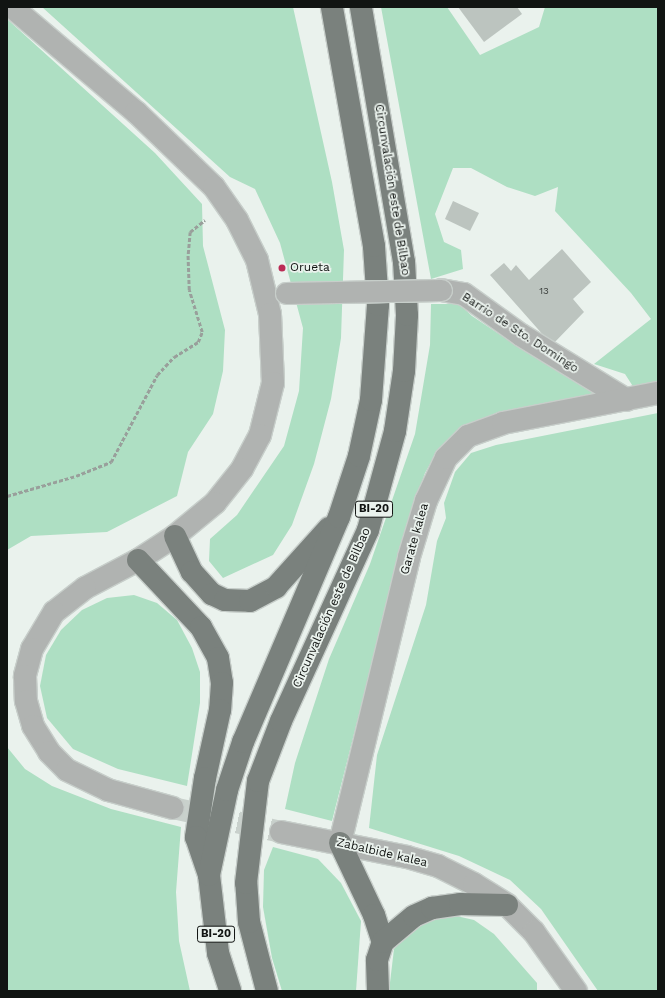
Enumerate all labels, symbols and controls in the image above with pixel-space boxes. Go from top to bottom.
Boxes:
street label: Circunvalación este de Bilbao [371,103,413,277]
place label: Orueta [290,261,330,275]
marker: Orueta [277,263,287,273]
house number: 13 [539,285,549,297]
street label: Barrio de Sto. Domingo [459,290,581,376]
road number: BI-20 [355,500,393,518]
street label: Garate kalea [398,502,432,576]
street label: Circunvalación este de Bilbao [290,526,374,690]
street label: Zabalbide kalea [335,836,429,870]
road number: BI-20 [197,925,235,943]

